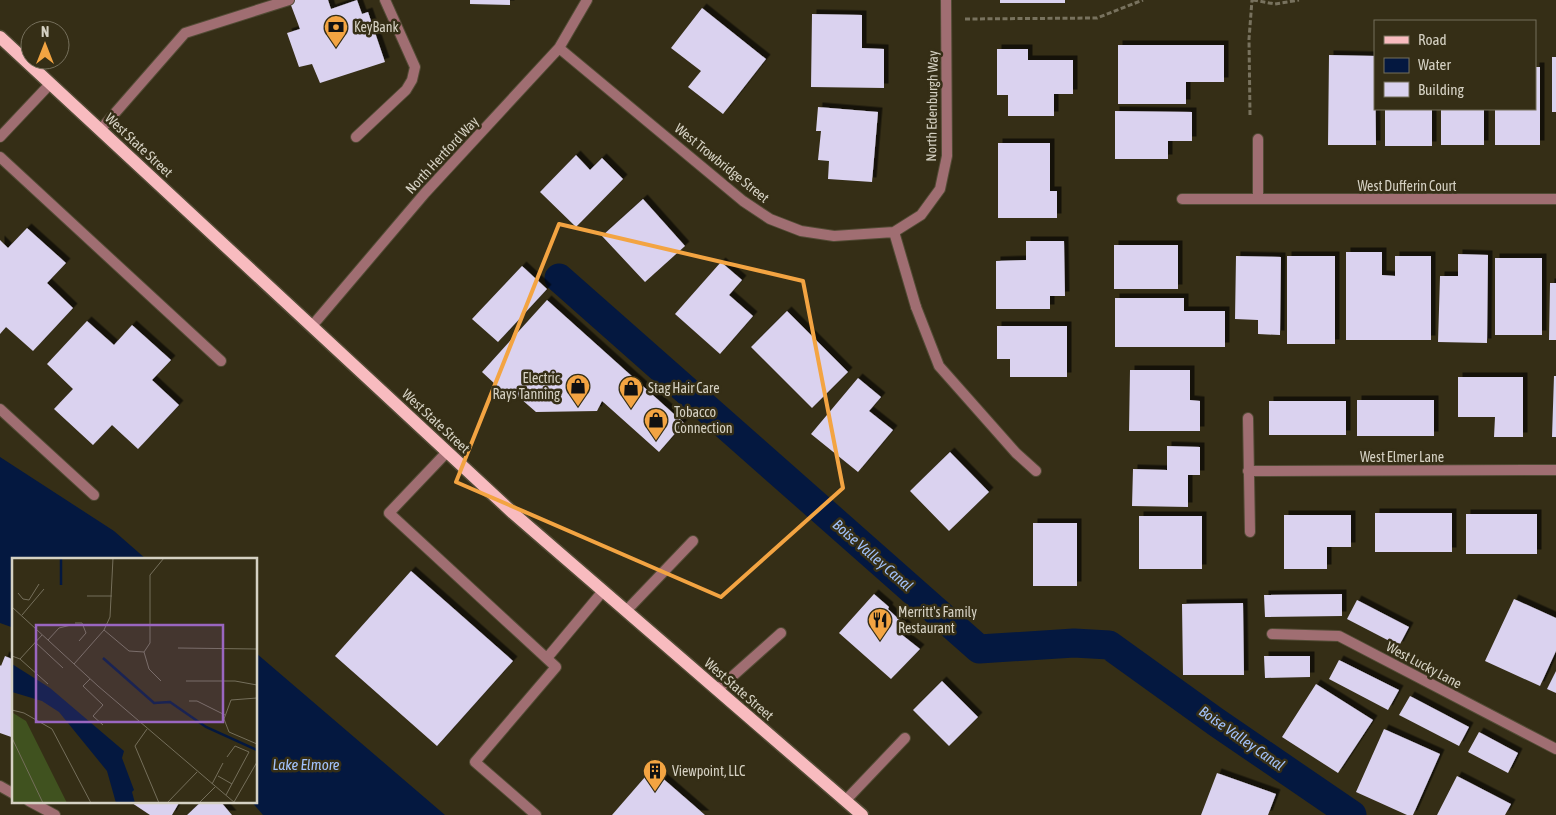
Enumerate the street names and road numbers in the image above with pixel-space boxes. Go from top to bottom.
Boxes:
street label: North Edenburgh Way [923,50,941,162]
street label: West State Street [102,110,176,180]
street label: North Hertford Way [402,113,482,197]
street label: West Trowbridge Street [672,120,772,206]
street label: West Dufferin Court [1357,178,1457,194]
street label: West State Street [399,386,473,456]
street label: West Elmer Lane [1360,449,1444,465]
street label: West Lucky Lane [1383,638,1465,692]
street label: West State Street [701,655,777,723]

